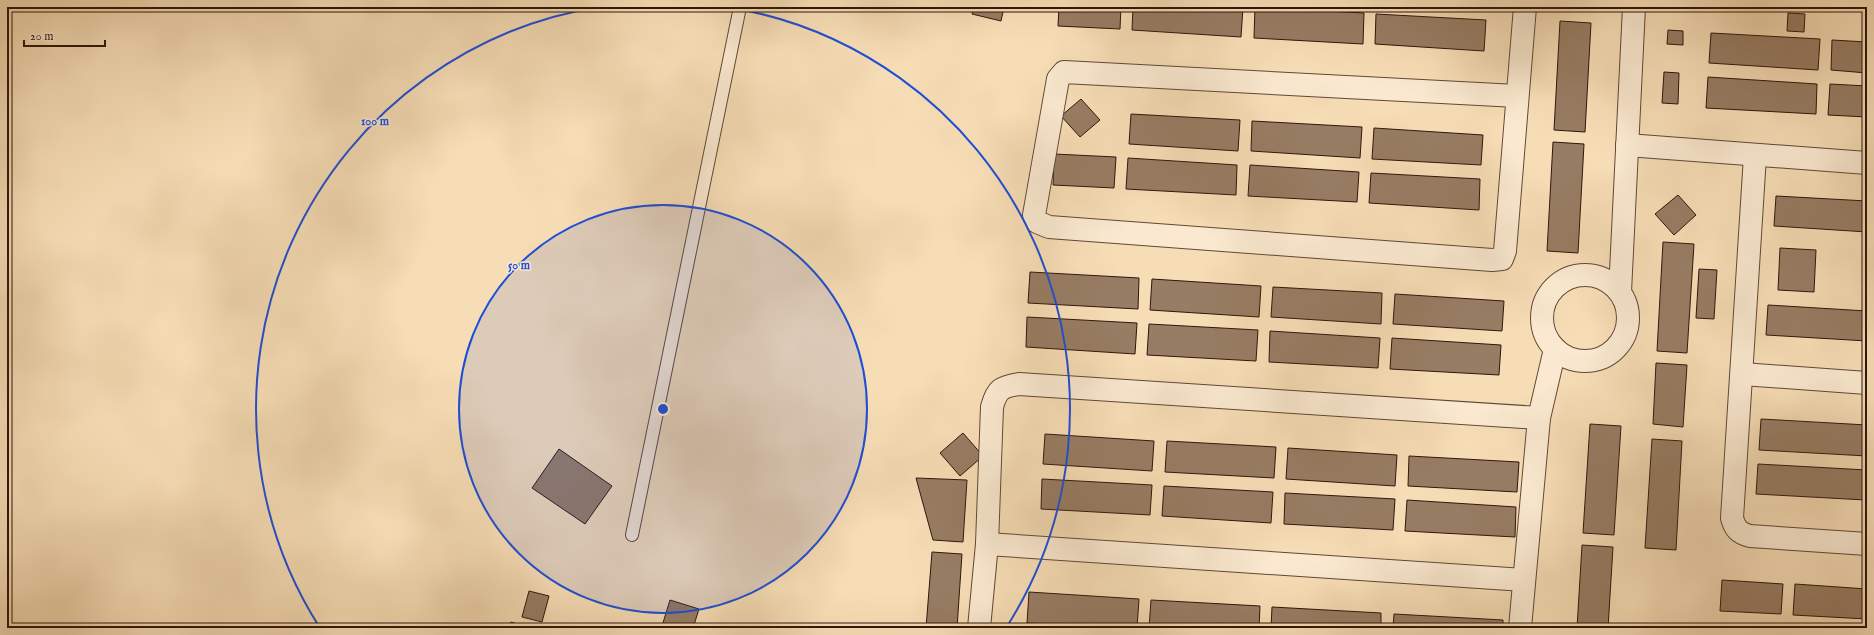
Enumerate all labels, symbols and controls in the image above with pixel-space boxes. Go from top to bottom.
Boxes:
scale bar [24,22,105,48]
text: 20 m [30,29,53,44]
text: 100 m [361,114,390,129]
text: 50 m [508,258,531,273]
centre of rings [656,402,670,416]

